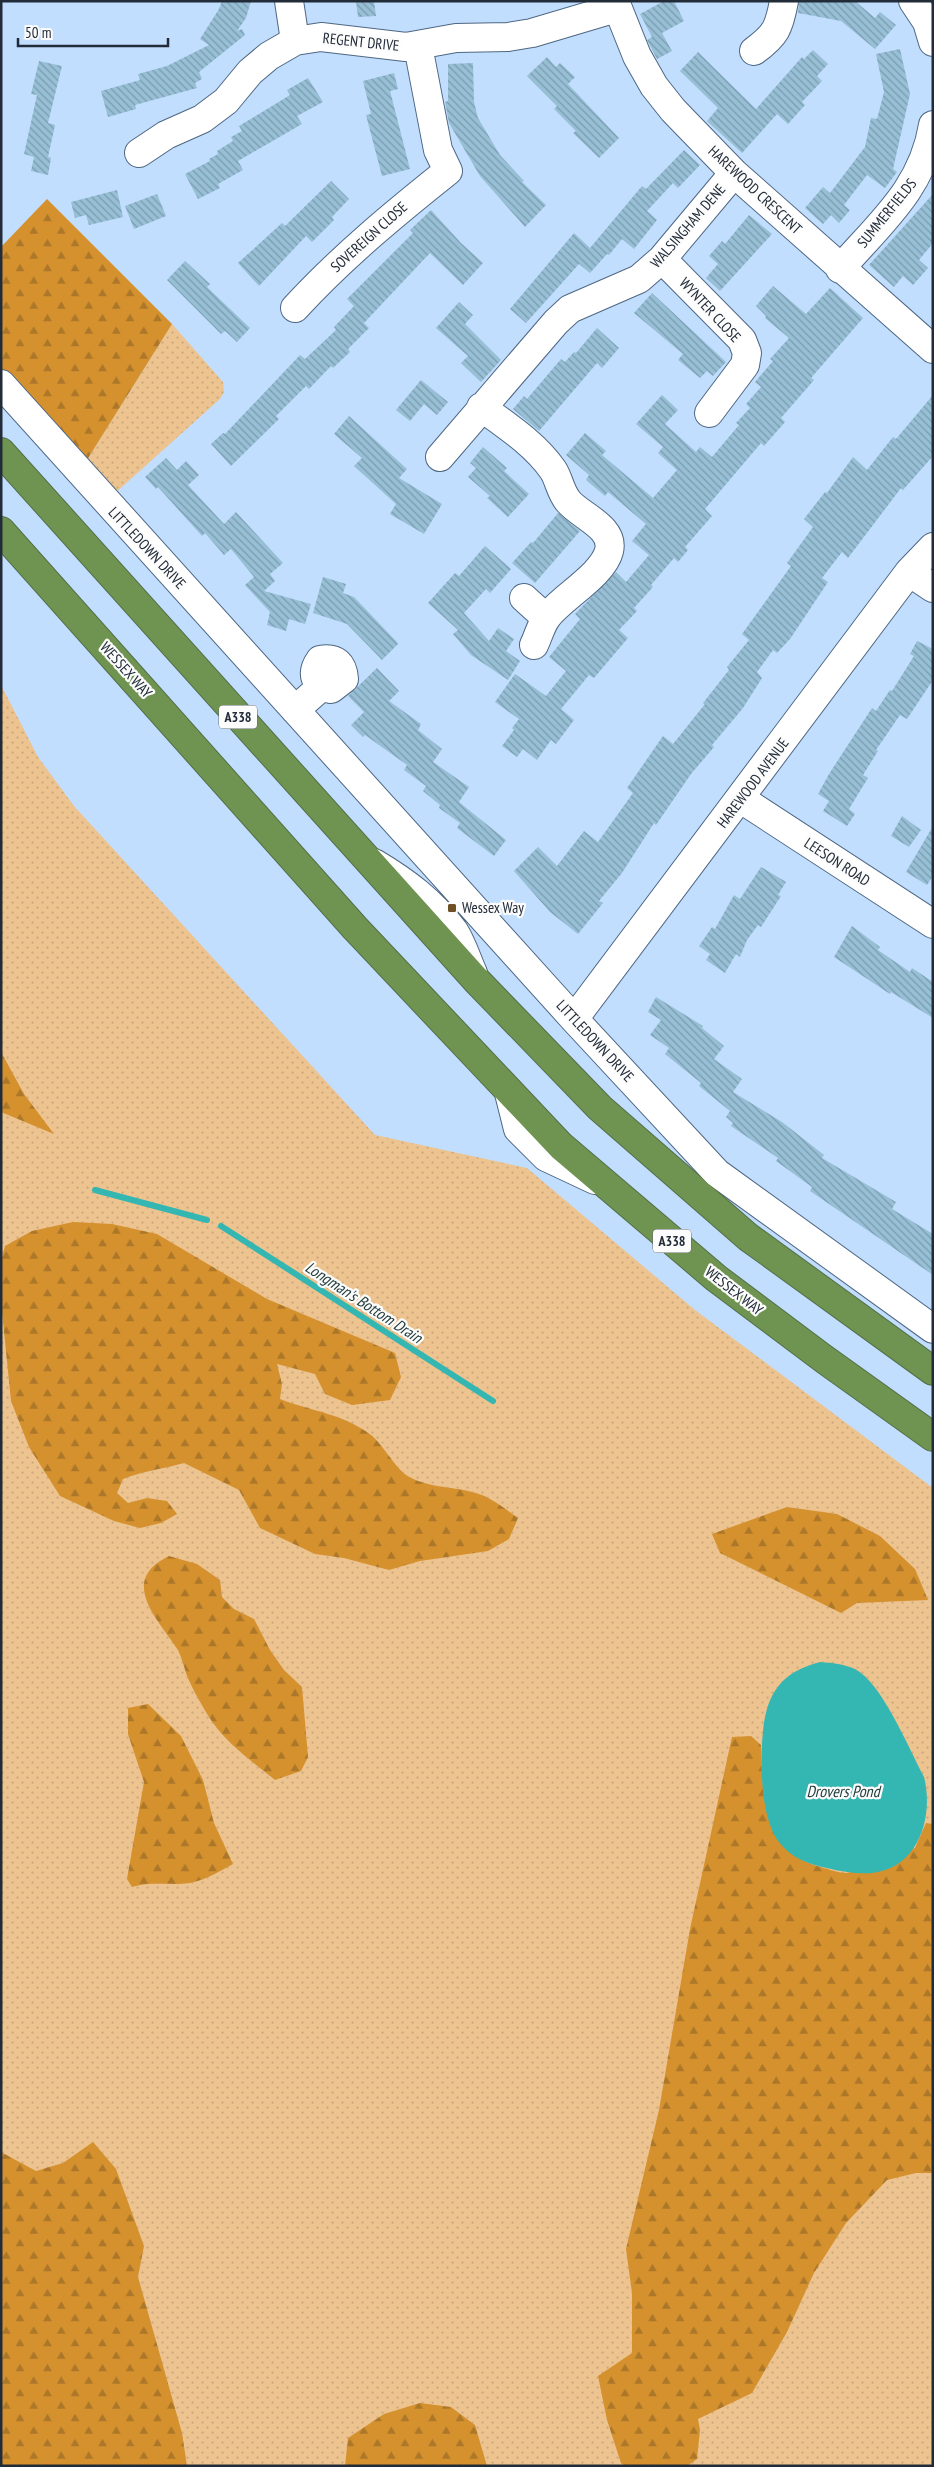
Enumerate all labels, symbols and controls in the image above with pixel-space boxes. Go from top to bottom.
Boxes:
scale bar [18,15,168,47]
text: 50 m [25,23,51,42]
street label: REGENT DRIVE [322,28,400,55]
street label: HAREWOOD CRESCENT [705,141,806,238]
street label: SUMMERFIELDS [853,174,920,251]
street label: WALSINGHAM DENE [646,180,729,272]
street label: SOVEREIGN CLOSE [326,197,411,276]
street label: WYNTER CLOSE [676,273,745,346]
street label: LITTLEDOWN DRIVE [105,503,190,593]
street label: WESSEX WAY [96,638,157,702]
road number: A338 [219,706,257,729]
street label: HAREWOOD AVENUE [713,734,793,832]
street label: LEESON ROAD [801,833,874,890]
place label: Wessex Way [462,898,524,917]
marker: Wessex Way [446,902,458,914]
street label: LITTLEDOWN DRIVE [553,996,638,1086]
road number: A338 [653,1230,691,1252]
water label: Longman's Bottom Drain [302,1257,427,1348]
street label: WESSEX WAY [701,1262,767,1319]
water label: Drovers Pond [806,1781,882,1801]

